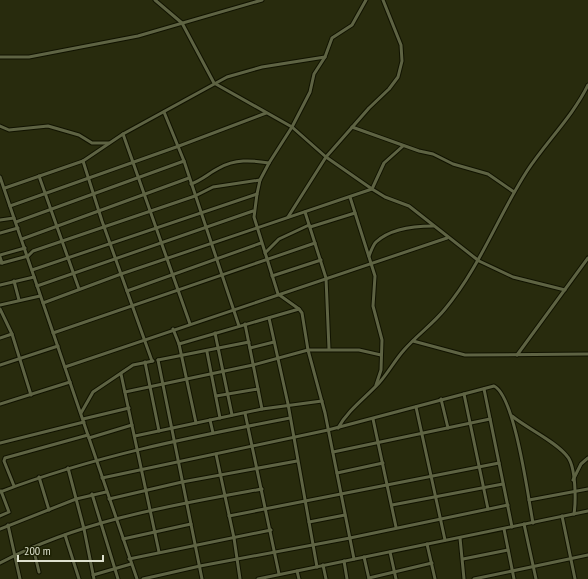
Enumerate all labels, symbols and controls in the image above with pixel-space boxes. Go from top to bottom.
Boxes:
scale bar [18,537,103,563]
text: 200 m [24,543,51,558]

